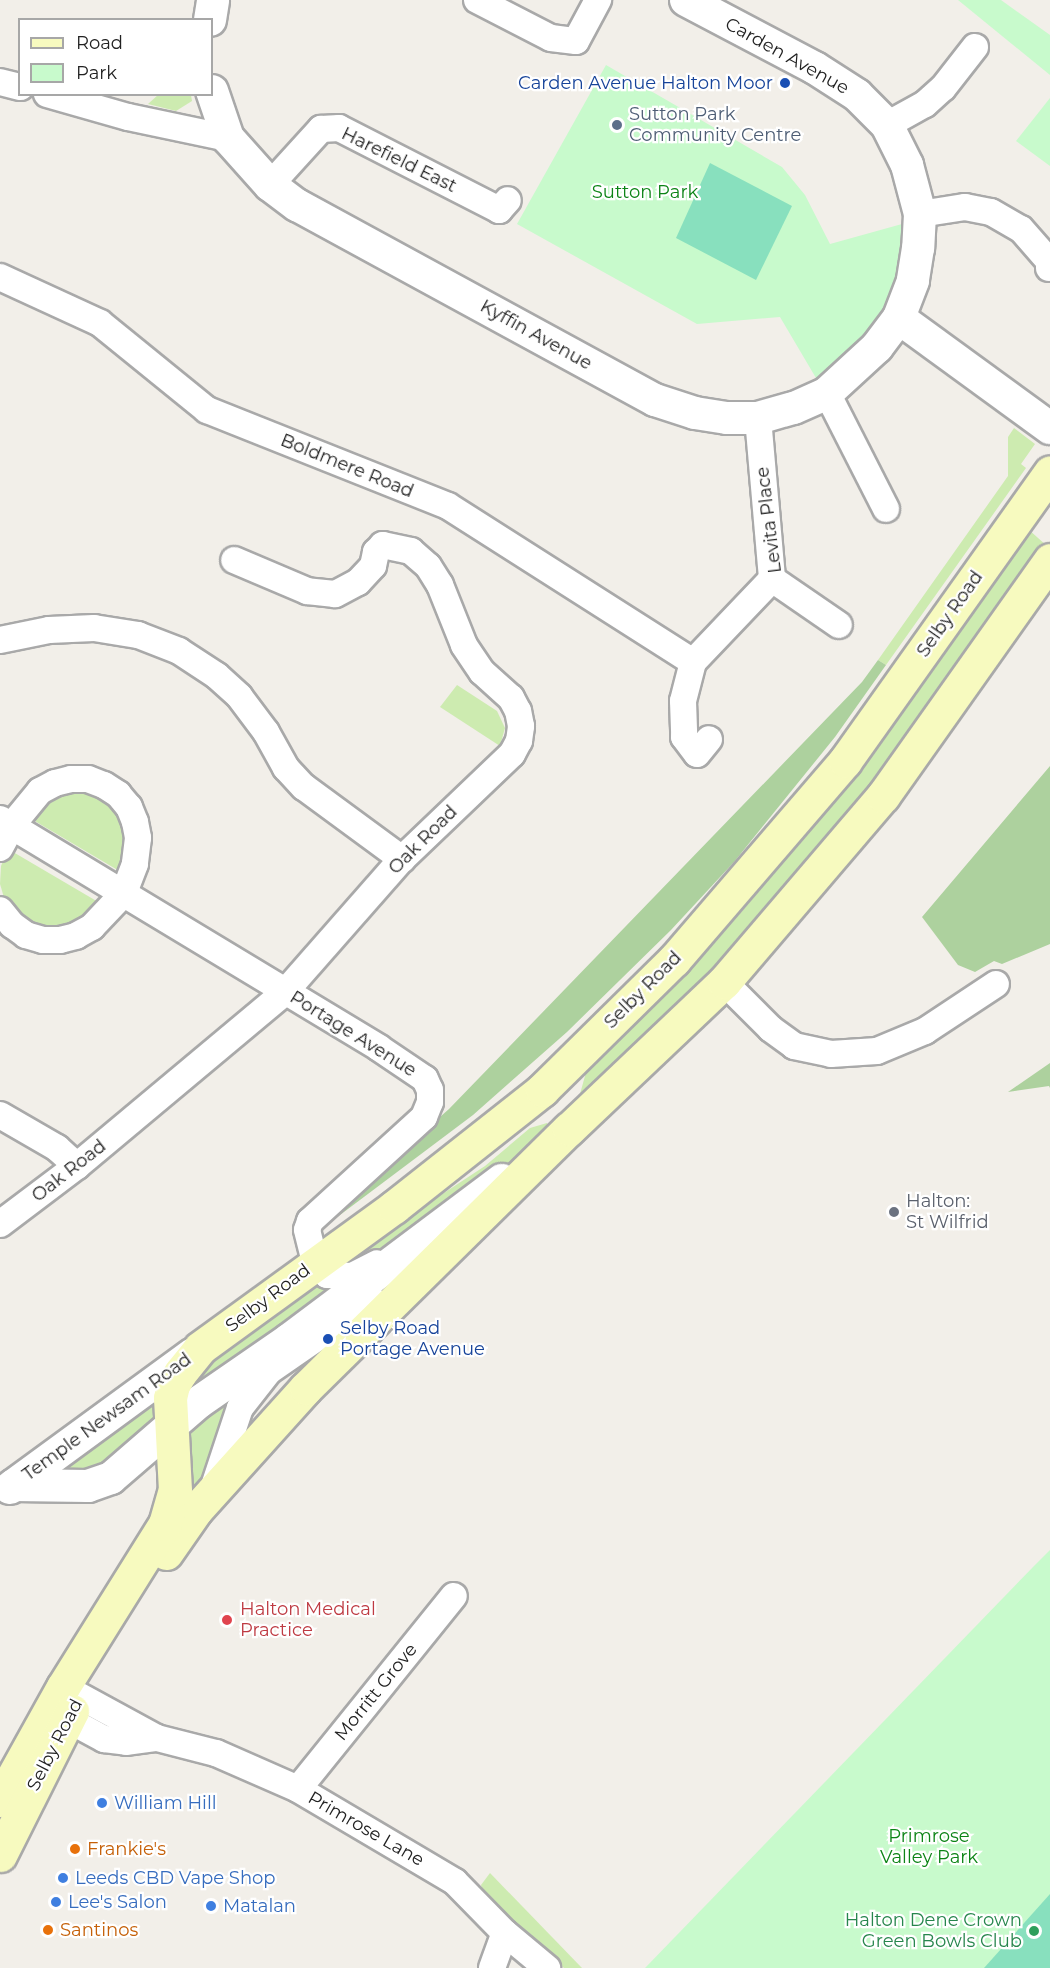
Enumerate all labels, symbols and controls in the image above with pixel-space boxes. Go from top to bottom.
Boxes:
street label: Carden Avenue [721,13,853,99]
legend [18,18,213,96]
text: Road [76,32,123,54]
text: Park [76,62,117,84]
place label: Carden Avenue Halton Moor [518,72,773,94]
marker: Carden Avenue Halton Moor [778,76,792,90]
place label: Sutton Park Community Centre [629,104,801,146]
marker: Sutton Park Community Centre [610,118,624,132]
street label: Harefield East [338,123,460,197]
park label: Sutton Park [592,181,698,203]
street label: Kyffin Avenue [476,295,596,375]
street label: Boldmere Road [277,429,417,503]
street label: Levita Place [752,466,786,574]
street label: Selby Road [912,567,988,661]
street label: Oak Road [384,801,462,879]
street label: Selby Road [600,947,686,1033]
street label: Portage Avenue [286,986,420,1082]
street label: Oak Road [28,1135,110,1207]
place label: Halton: St Wilfrid [906,1191,989,1234]
marker: Halton: St Wilfrid [887,1205,901,1219]
street label: Selby Road [221,1259,315,1337]
place label: Selby Road Portage Avenue [340,1318,485,1360]
marker: Selby Road Portage Avenue [321,1332,335,1346]
street label: Temple Newsam Road [18,1349,196,1485]
place label: Halton Medical Practice [240,1599,376,1642]
marker: Halton Medical Practice [218,1611,236,1629]
street label: Morritt Grove [330,1639,422,1745]
street label: Selby Road [23,1695,87,1795]
street label: Primrose Lane [304,1787,428,1871]
place label: William Hill [114,1792,217,1814]
marker: William Hill [95,1796,109,1810]
park label: Primrose Valley Park [880,1826,978,1868]
place label: Frankie's [87,1838,166,1860]
marker: Frankie's [68,1842,82,1856]
place label: Leeds CBD Vape Shop [75,1867,276,1889]
marker: Leeds CBD Vape Shop [56,1871,70,1885]
place label: Lee's Salon [68,1891,167,1913]
marker: Lee's Salon [49,1895,63,1909]
place label: Matalan [223,1895,296,1917]
marker: Matalan [204,1899,218,1913]
place label: Halton Dene Crown Green Bowls Club [845,1910,1022,1952]
place label: Santinos [60,1919,138,1941]
marker: Santinos [41,1923,55,1937]
marker: Halton Dene Crown Green Bowls Club [1027,1924,1041,1938]

